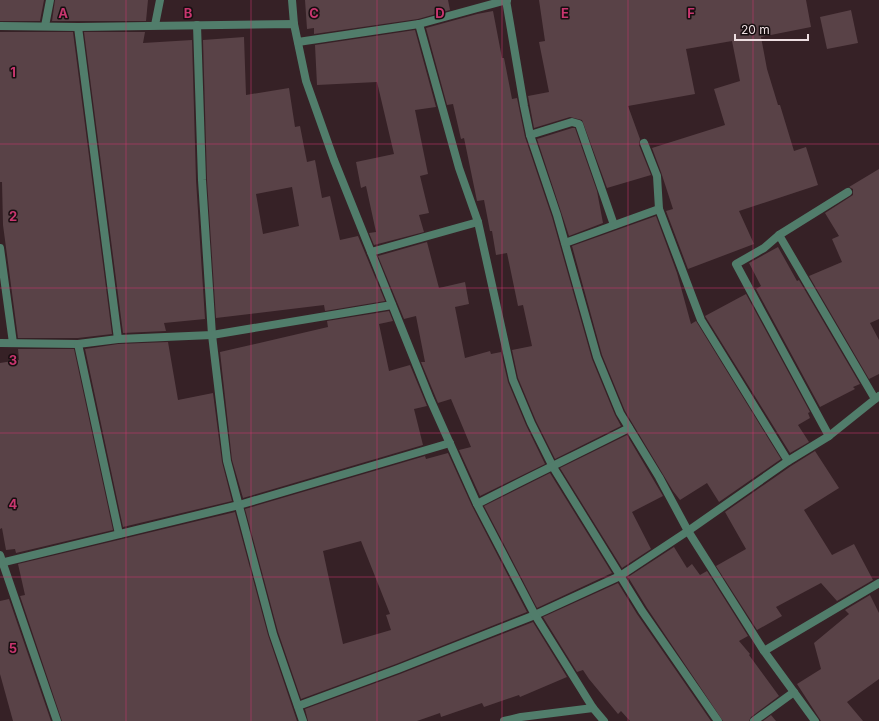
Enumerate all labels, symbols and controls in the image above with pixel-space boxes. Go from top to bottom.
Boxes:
text: A [58,5,68,21]
text: B [184,5,193,21]
text: C [309,5,319,21]
text: D [435,5,445,21]
text: E [561,5,569,21]
text: F [687,5,695,21]
scale bar [735,16,808,42]
text: 20 m [741,22,770,37]
text: 1 [10,64,16,80]
text: 2 [9,208,17,224]
text: 3 [9,352,17,368]
text: 4 [9,496,18,512]
text: 5 [9,640,17,656]

